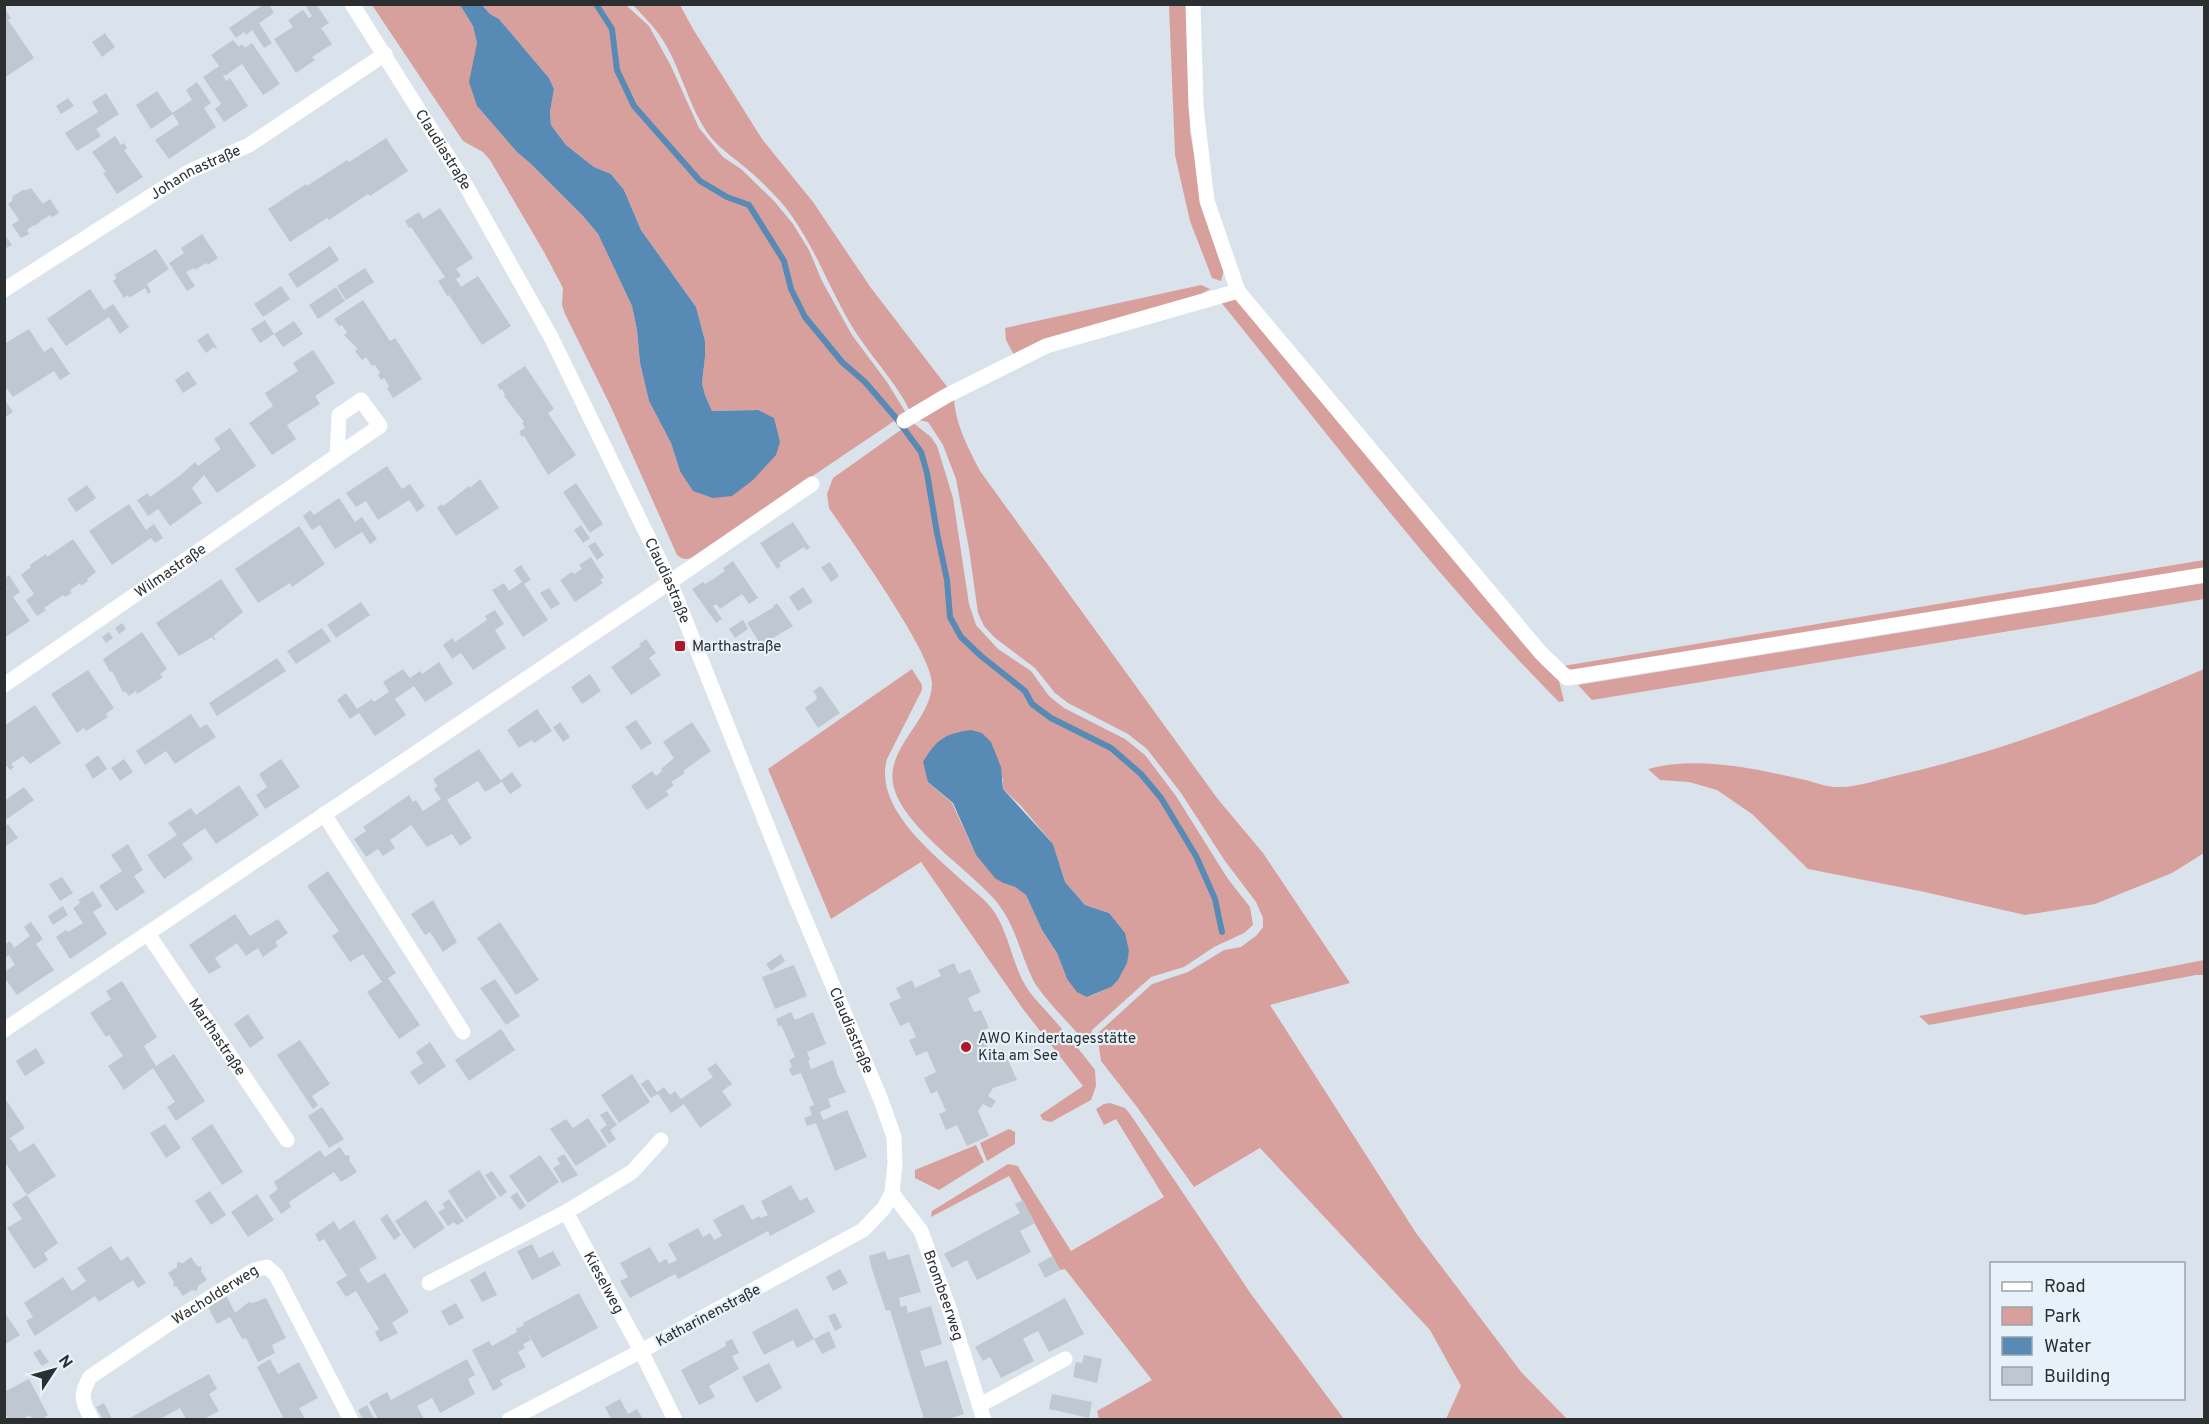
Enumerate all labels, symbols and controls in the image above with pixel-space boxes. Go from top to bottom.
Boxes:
street label: Claudiastraße [410,106,475,194]
street label: Johannastraße [147,142,244,205]
street label: Claudiastraße [639,535,694,626]
street label: Wilmastraße [132,540,211,603]
place label: Marthastraße [692,638,781,657]
marker: Marthastraße [673,639,687,653]
street label: Claudiastraße [824,985,877,1077]
street label: Marthastraße [183,995,249,1080]
place label: AWO Kindertagesstätte Kita am See [978,1030,1136,1066]
marker: AWO Kindertagesstätte Kita am See [959,1040,973,1054]
street label: Brombeerweg [918,1248,967,1343]
street label: Kieselweg [578,1249,627,1318]
street label: Wacholderweg [169,1261,263,1330]
legend [1990,1262,2185,1400]
text: Road [2044,1276,2086,1299]
street label: Katharinenstraße [653,1281,764,1352]
text: Park [2044,1306,2081,1329]
text: Water [2044,1336,2091,1359]
north arrow [24,1340,84,1400]
text: N [53,1352,76,1373]
text: Building [2044,1366,2110,1389]

